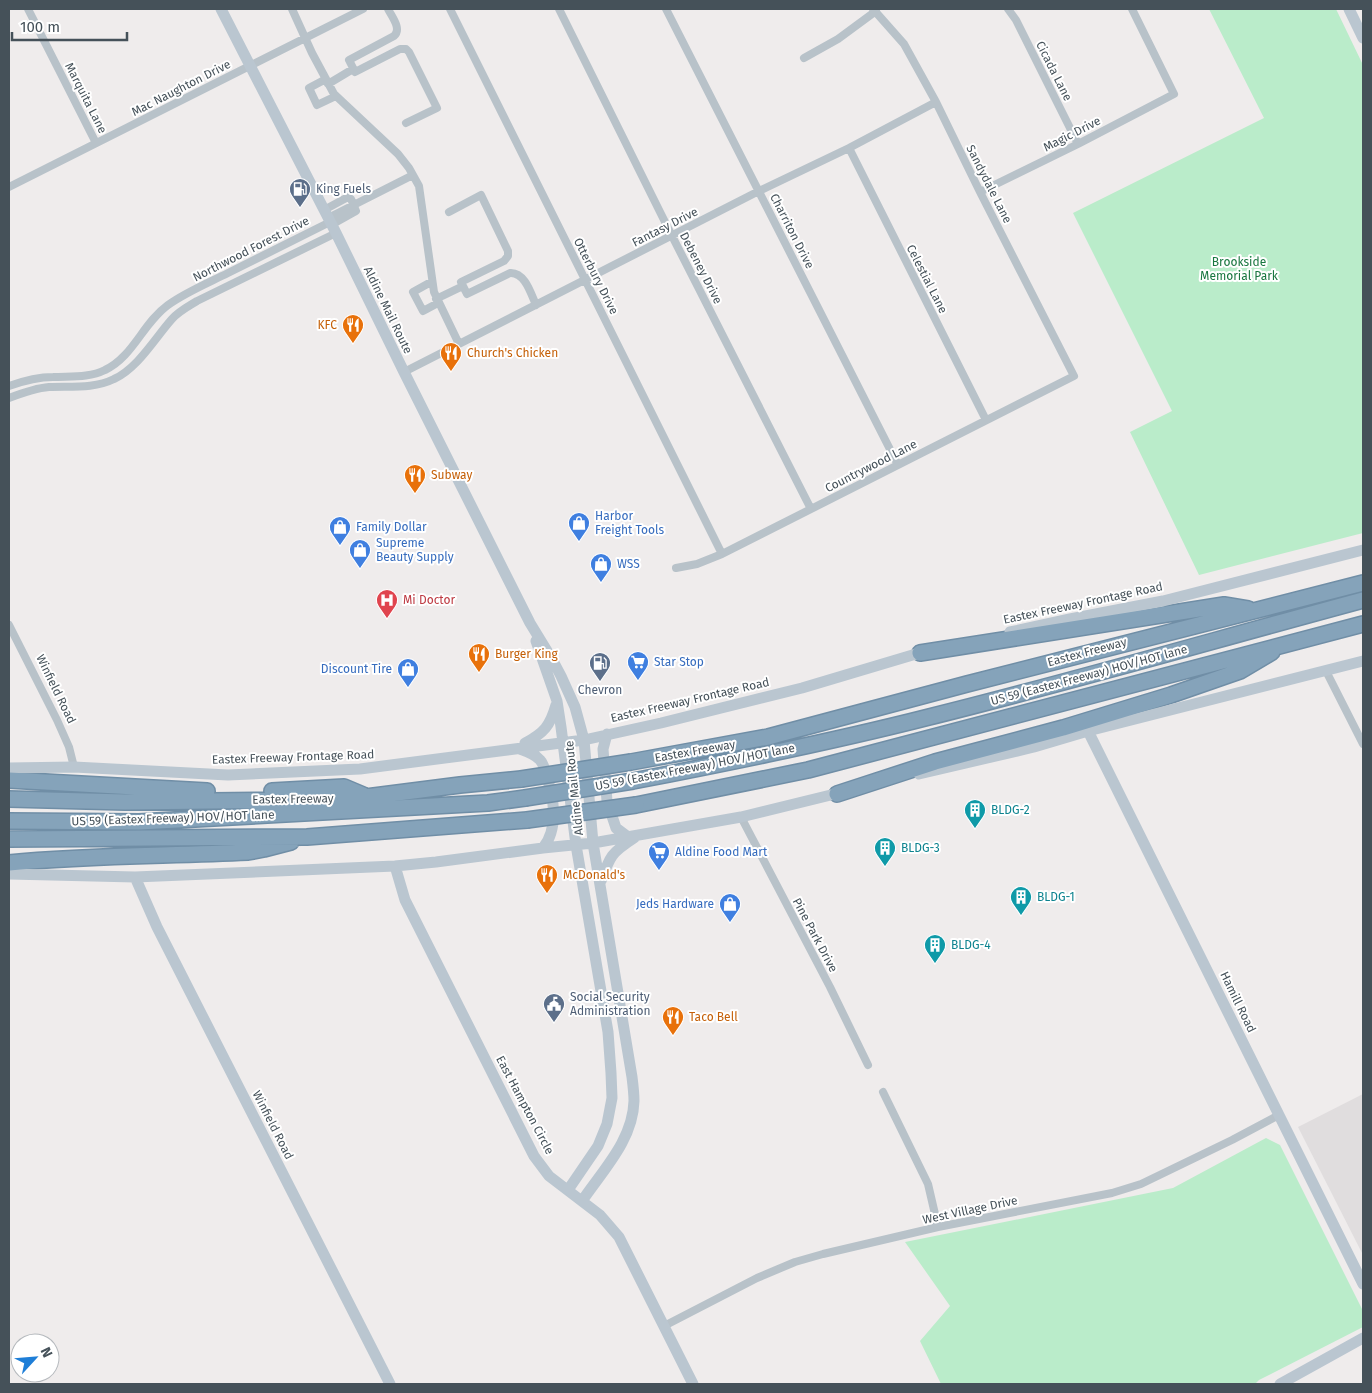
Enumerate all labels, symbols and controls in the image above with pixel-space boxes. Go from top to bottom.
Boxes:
scale bar [12,10,128,42]
text: 100 m [20,18,60,36]
street label: Cicada Lane [1033,39,1075,103]
street label: Mac Naughton Drive [129,57,233,119]
street label: Marquita Lane [62,60,110,136]
street label: Magic Drive [1041,114,1103,154]
street label: Sandydale Lane [963,143,1015,225]
fuel station icon: King Fuels [288,177,312,208]
place label: King Fuels [316,182,371,196]
street label: Charriton Drive [767,191,817,271]
street label: Fantasy Drive [630,204,700,250]
street label: Northwood Forest Drive [190,214,312,284]
street label: Debeney Drive [677,230,725,306]
street label: Otterbury Drive [571,235,621,317]
street label: Celestial Lane [904,242,950,316]
park label: Brookside Memorial Park [1200,255,1279,283]
street label: Aldine Mail Route [361,264,415,356]
restaurant icon: KFC [341,313,365,344]
place label: KFC [318,318,337,332]
restaurant icon: Church's Chicken [439,341,463,372]
place label: Church's Chicken [467,346,558,360]
street label: Countrywood Lane [823,437,919,495]
restaurant icon: Subway [403,463,427,494]
place label: Subway [431,468,472,482]
place label: Harbor Freight Tools [595,509,665,537]
shop icon: Harbor Freight Tools [567,511,591,542]
shop icon: Family Dollar [328,515,352,546]
place label: Family Dollar [356,520,427,534]
place label: Supreme Beauty Supply [376,536,454,564]
shop icon: Supreme Beauty Supply [348,538,372,569]
shop icon: WSS [589,552,613,583]
place label: WSS [617,557,640,571]
street label: Eastex Freeway Frontage Road [1002,579,1164,627]
hospital icon: Mi Doctor [375,588,399,619]
place label: Mi Doctor [403,593,456,607]
street label: Eastex Freeway [1046,635,1128,669]
restaurant icon: Burger King [467,642,491,673]
street label: US 59 (Eastex Freeway) HOV/HOT lane [989,642,1189,708]
place label: Burger King [495,647,559,661]
supermarket icon: Star Stop [626,650,650,681]
fuel station icon: Chevron [588,651,612,682]
street label: Winfield Road [33,652,79,726]
place label: Star Stop [654,655,704,669]
shop icon: Discount Tire [396,657,420,688]
place label: Discount Tire [321,662,392,676]
street label: Eastex Freeway Frontage Road [609,675,771,725]
place label: Chevron [578,683,622,697]
street label: Eastex Freeway [654,737,736,765]
street label: Aldine Mail Route [562,740,586,836]
street label: US 59 (Eastex Freeway) HOV/HOT lane [594,741,796,793]
street label: Eastex Freeway Frontage Road [212,747,374,767]
street label: Eastex Freeway [252,791,334,807]
building icon: BLDG-2 [963,798,987,829]
place label: BLDG-2 [991,803,1030,817]
street label: US 59 (Eastex Freeway) HOV/HOT lane [71,807,275,829]
building icon: BLDG-3 [873,836,897,867]
supermarket icon: Aldine Food Mart [647,840,671,871]
place label: BLDG-3 [901,841,940,855]
place label: Aldine Food Mart [675,845,768,859]
restaurant icon: McDonald's [535,863,559,894]
place label: McDonald's [563,868,625,882]
building icon: BLDG-1 [1009,885,1033,916]
place label: BLDG-1 [1037,890,1075,904]
shop icon: Jeds Hardware [718,892,742,923]
street label: Pine Park Drive [790,895,840,975]
place label: Jeds Hardware [636,897,714,911]
building icon: BLDG-4 [923,933,947,964]
place label: BLDG-4 [951,938,991,952]
street label: Hamill Road [1217,969,1259,1035]
place label: Social Security Administration [570,990,651,1018]
public building icon: Social Security Administration [542,992,566,1023]
restaurant icon: Taco Bell [661,1005,685,1036]
place label: Taco Bell [689,1010,738,1024]
street label: East Hampton Circle [493,1053,557,1157]
street label: Winfield Road [250,1088,296,1162]
street label: West Village Drive [921,1193,1019,1227]
north arrow [10,1333,60,1383]
text: N [37,1345,56,1360]

